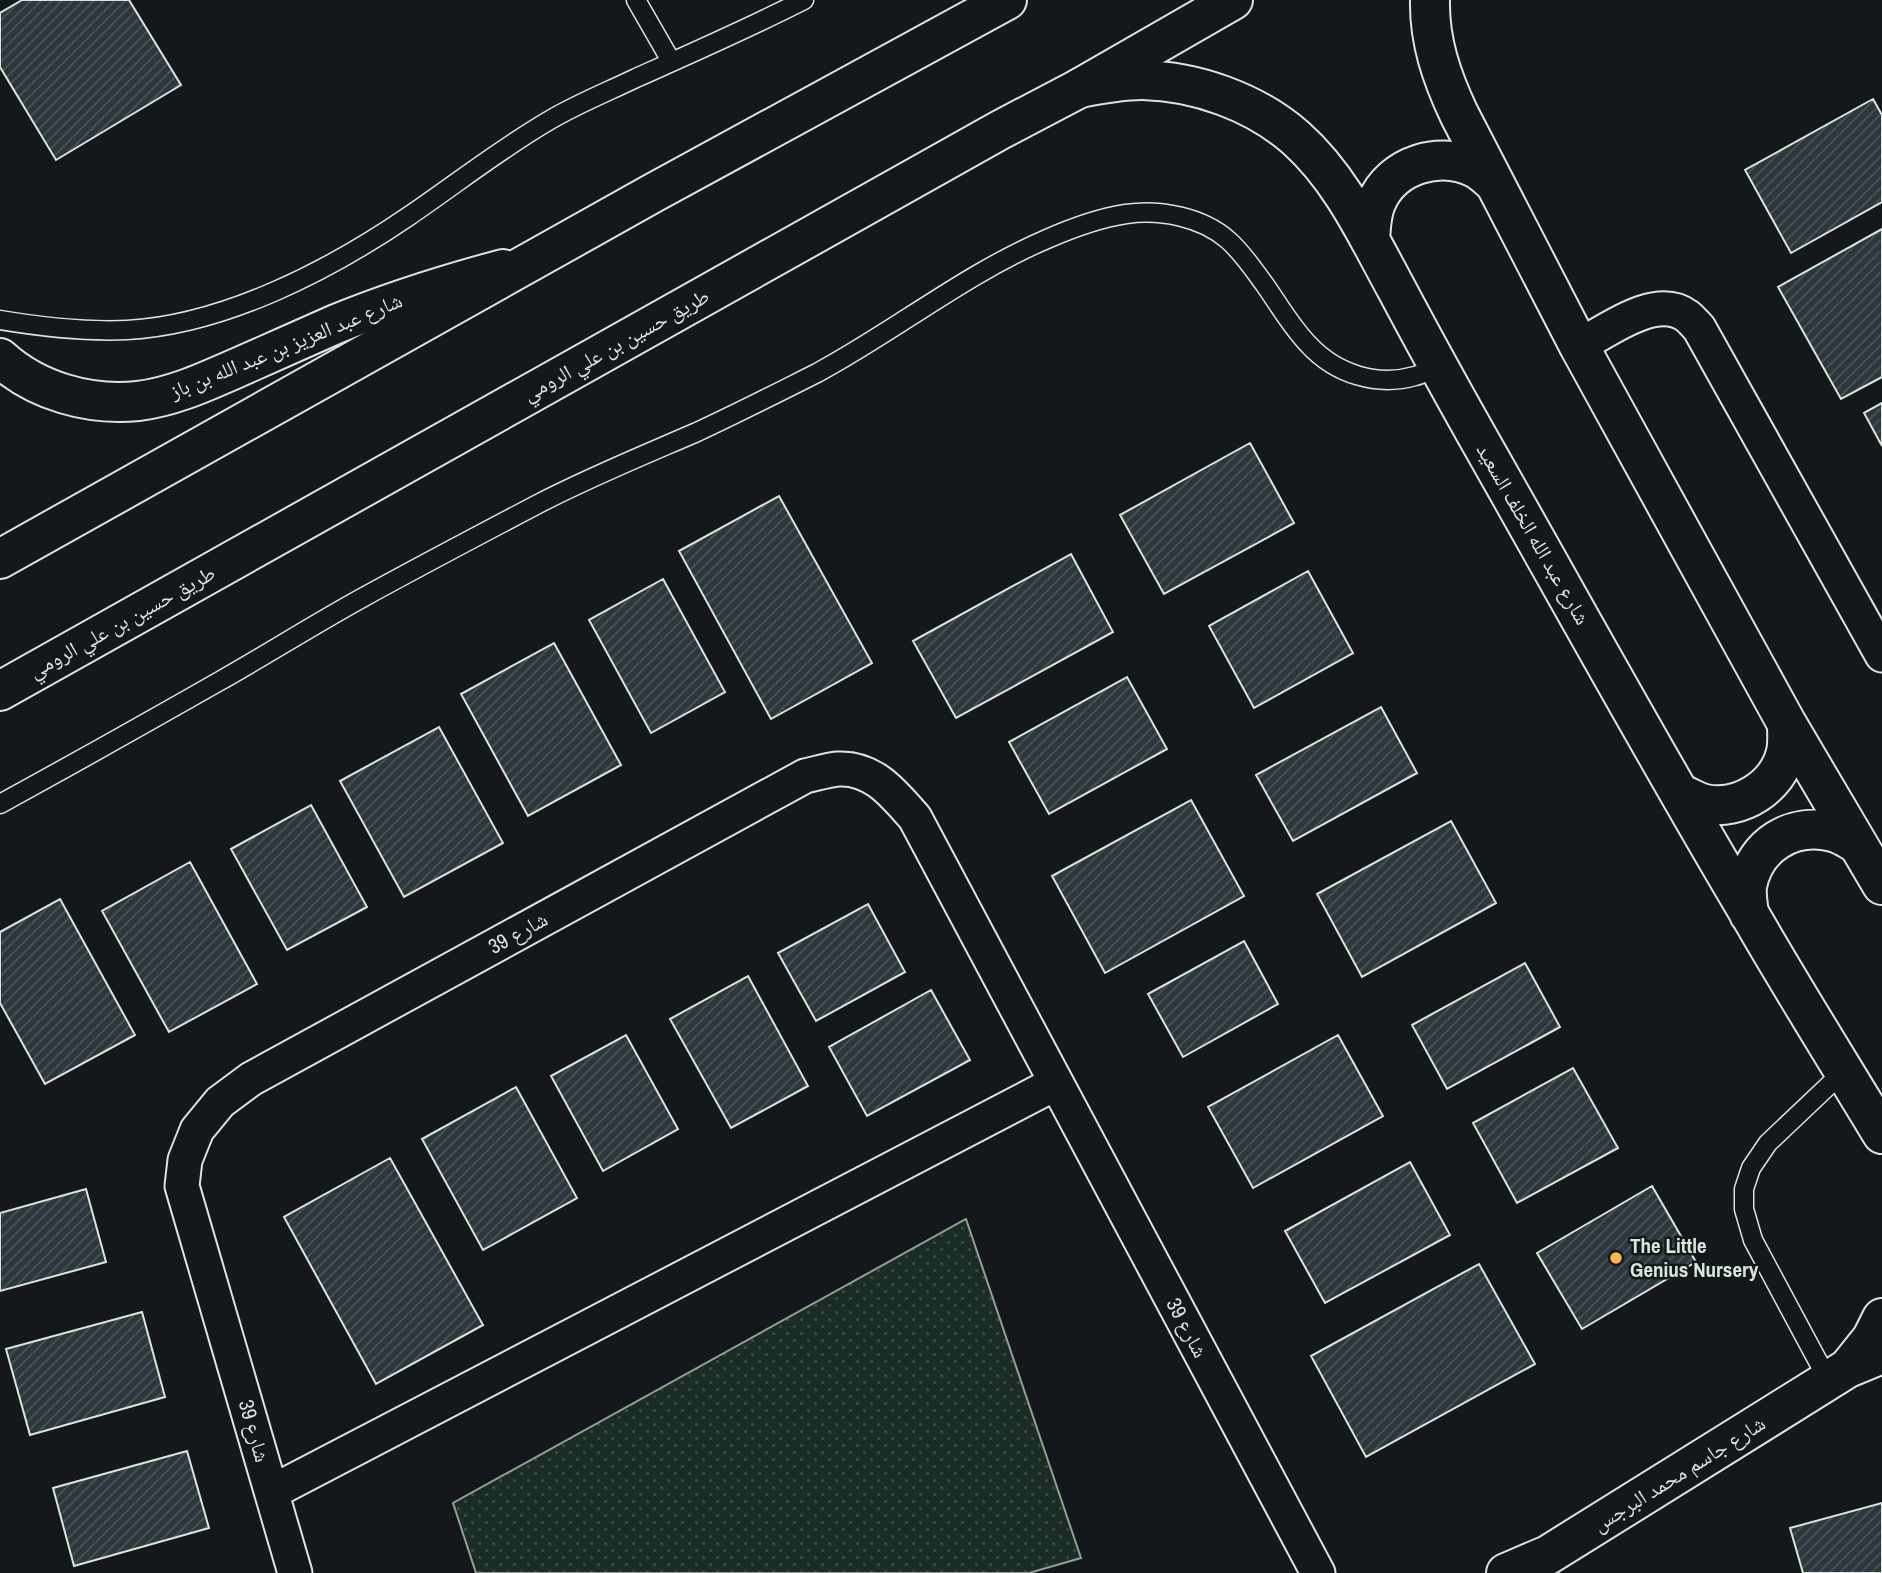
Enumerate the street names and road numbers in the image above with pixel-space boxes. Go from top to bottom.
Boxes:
street label: طريق حسين بن علي الرومي [517,281,715,410]
street label: شارع عبد العزيز بن عبد الله بن باز [164,286,406,406]
street label: شارع عبد الله الخلف السعيد [1470,438,1597,630]
street label: طريق حسين بن علي الرومي [23,558,221,687]
street label: شارع 39 [483,904,553,961]
street label: شارع 39 [1160,1293,1215,1363]
street label: شارع 39 [232,1396,277,1466]
street label: شارع جاسم محمد البرجس [1587,1409,1771,1539]

